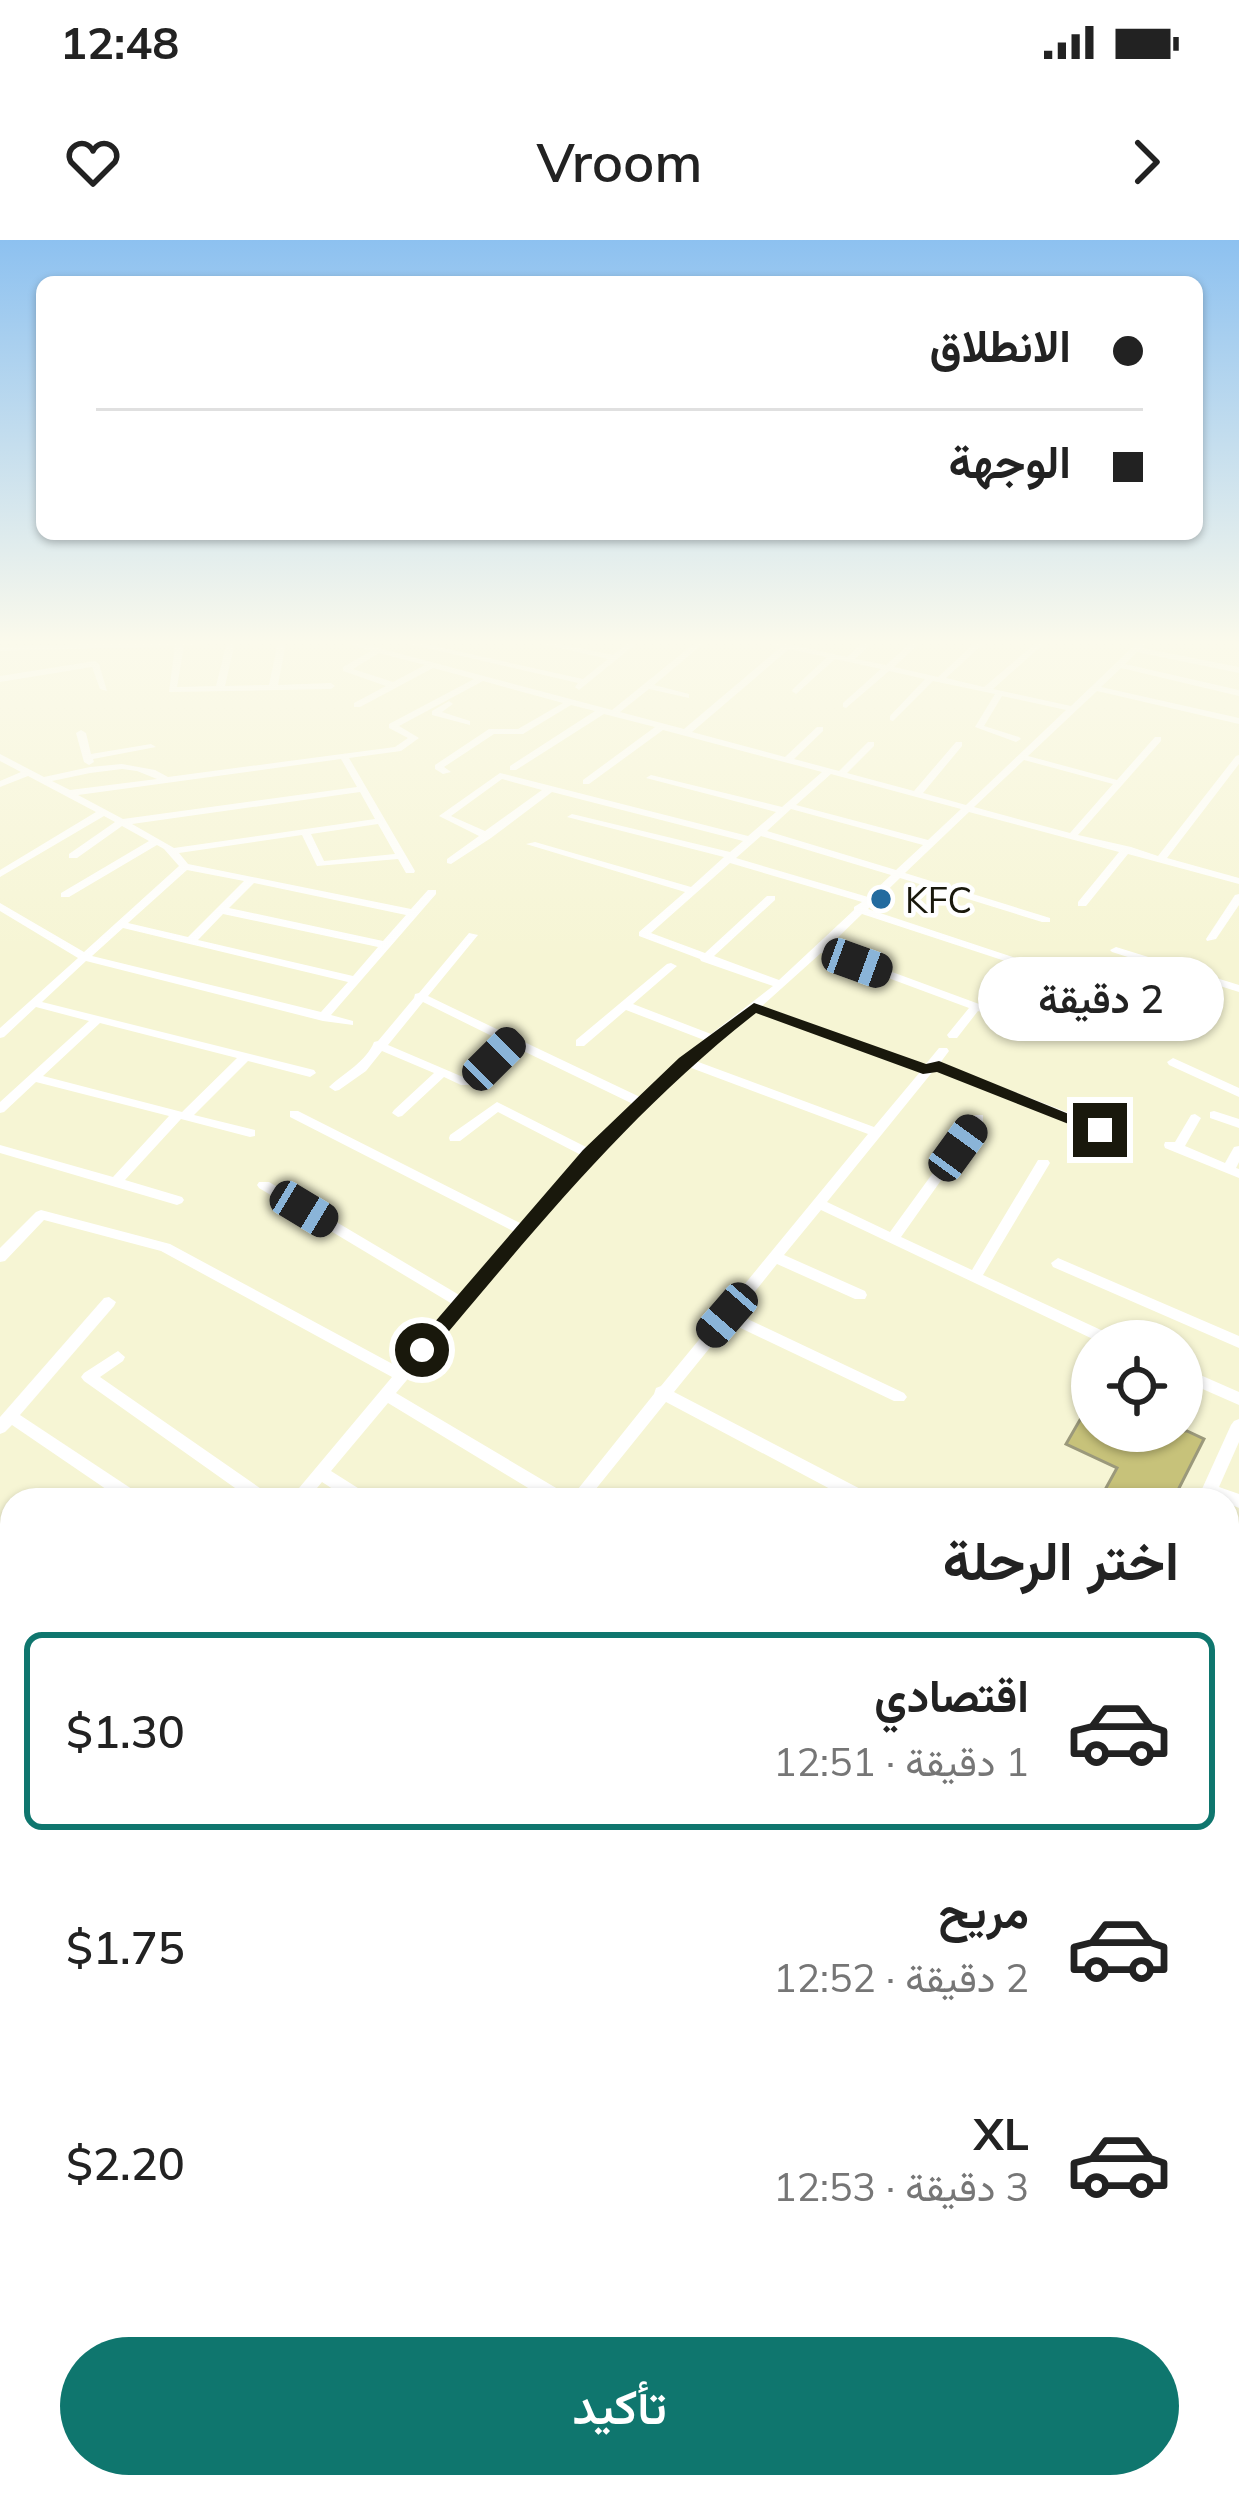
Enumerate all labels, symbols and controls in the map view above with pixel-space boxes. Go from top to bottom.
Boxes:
text: 12:48 [60,14,179,70]
text: Vroom [537,128,702,196]
icon: heart [60,129,126,195]
icon: forward [1113,129,1179,195]
text: الانطلاق [930,317,1071,373]
text: الوجهة [949,433,1071,489]
place label: KFC [905,877,972,922]
marker: KFC [868,886,894,912]
car [817,934,897,992]
callout: 2 دقيقة [977,956,1223,1040]
text: 2 دقيقة [1038,974,1164,1023]
car [456,1021,532,1097]
route end [1073,1103,1127,1157]
car [922,1108,994,1188]
car [264,1175,344,1243]
car [690,1276,764,1354]
map controls [1071,1320,1203,1452]
button: locate [1071,1320,1203,1452]
route start [395,1323,449,1377]
text: اختر الرحلة [943,1526,1179,1594]
text: اقتصادي [874,1667,1029,1723]
icon: car [1065,1677,1173,1785]
text: $1.30 [66,1703,185,1759]
text: 1 دقيقة · 12:51 [773,1737,1029,1786]
text: مريح [938,1883,1029,1939]
icon: car [1065,1893,1173,2001]
text: $1.75 [66,1919,185,1975]
text: 2 دقيقة · 12:52 [773,1953,1029,2002]
text: XL [974,2105,1029,2161]
icon: car [1065,2109,1173,2217]
text: $2.20 [66,2135,185,2191]
text: 3 دقيقة · 12:53 [773,2162,1029,2211]
button: تأكيد [60,2337,1179,2475]

